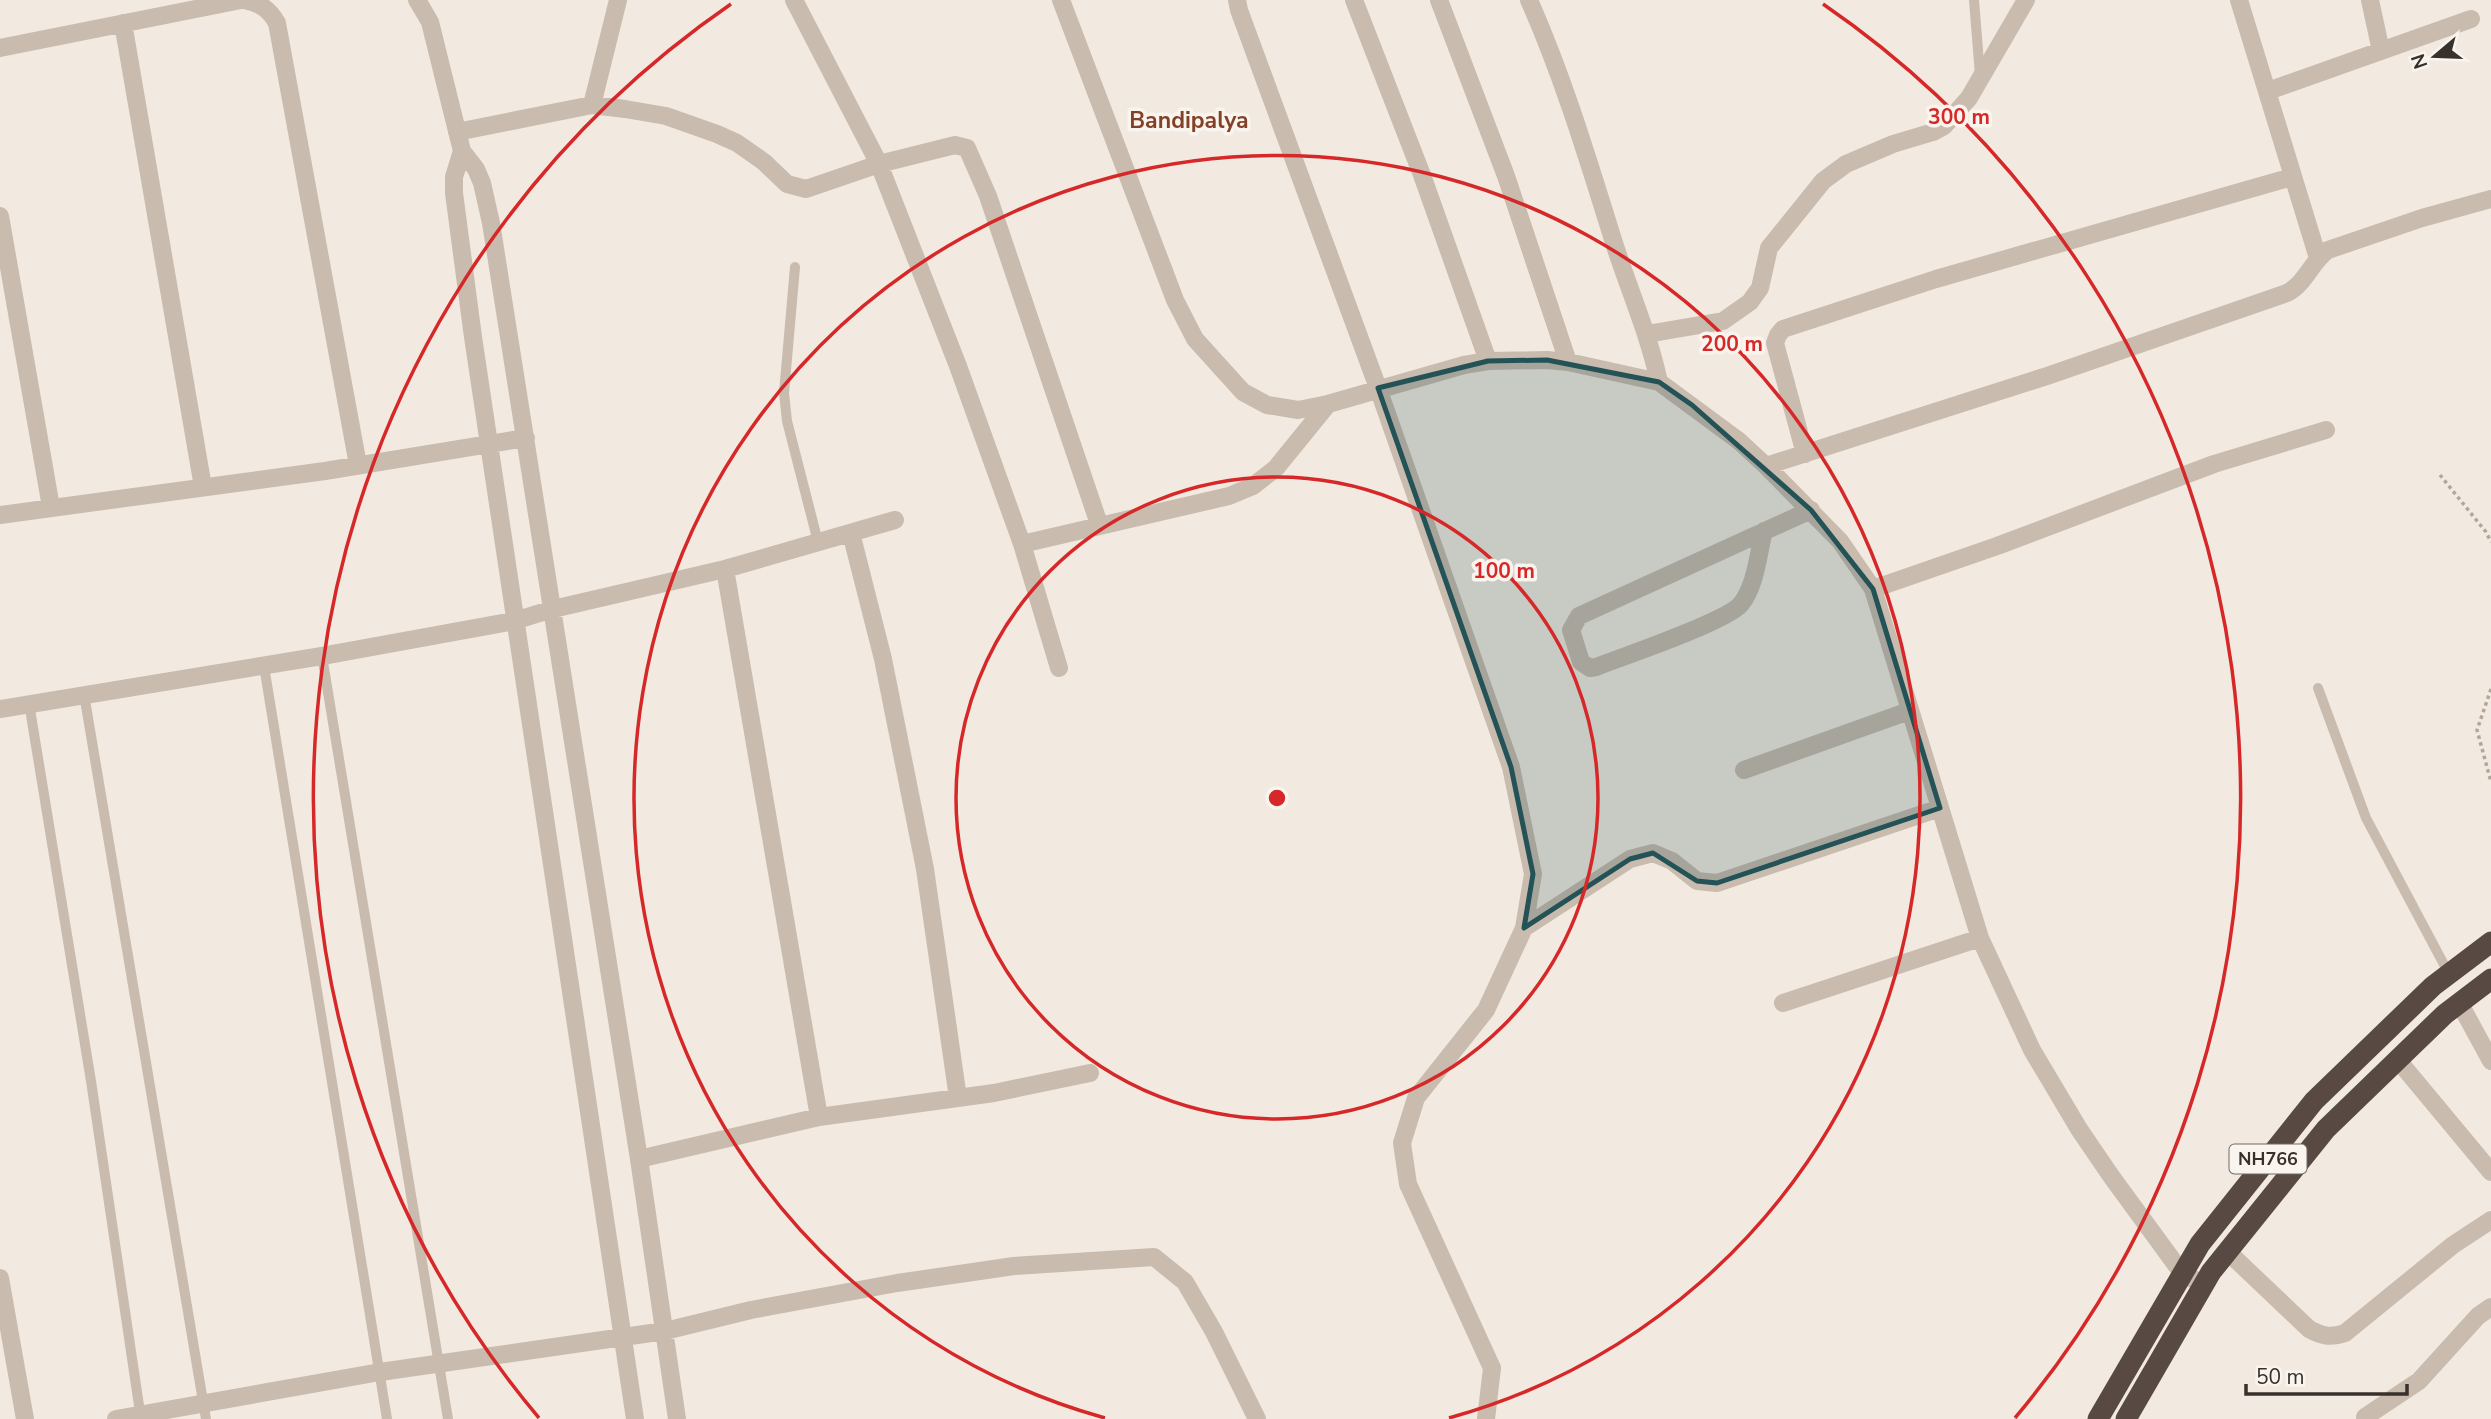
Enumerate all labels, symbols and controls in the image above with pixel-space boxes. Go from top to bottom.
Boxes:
north arrow [2400,21,2470,91]
text: N [2405,50,2434,72]
text: 300 m [1928,103,1990,131]
district label: Bandipalya [1129,105,1249,136]
text: 200 m [1701,330,1763,358]
text: 100 m [1473,557,1535,585]
centre of rings [1265,786,1289,810]
road number: NH766 [2230,1144,2306,1174]
scale bar [2246,1352,2407,1396]
text: 50 m [2256,1363,2305,1391]

